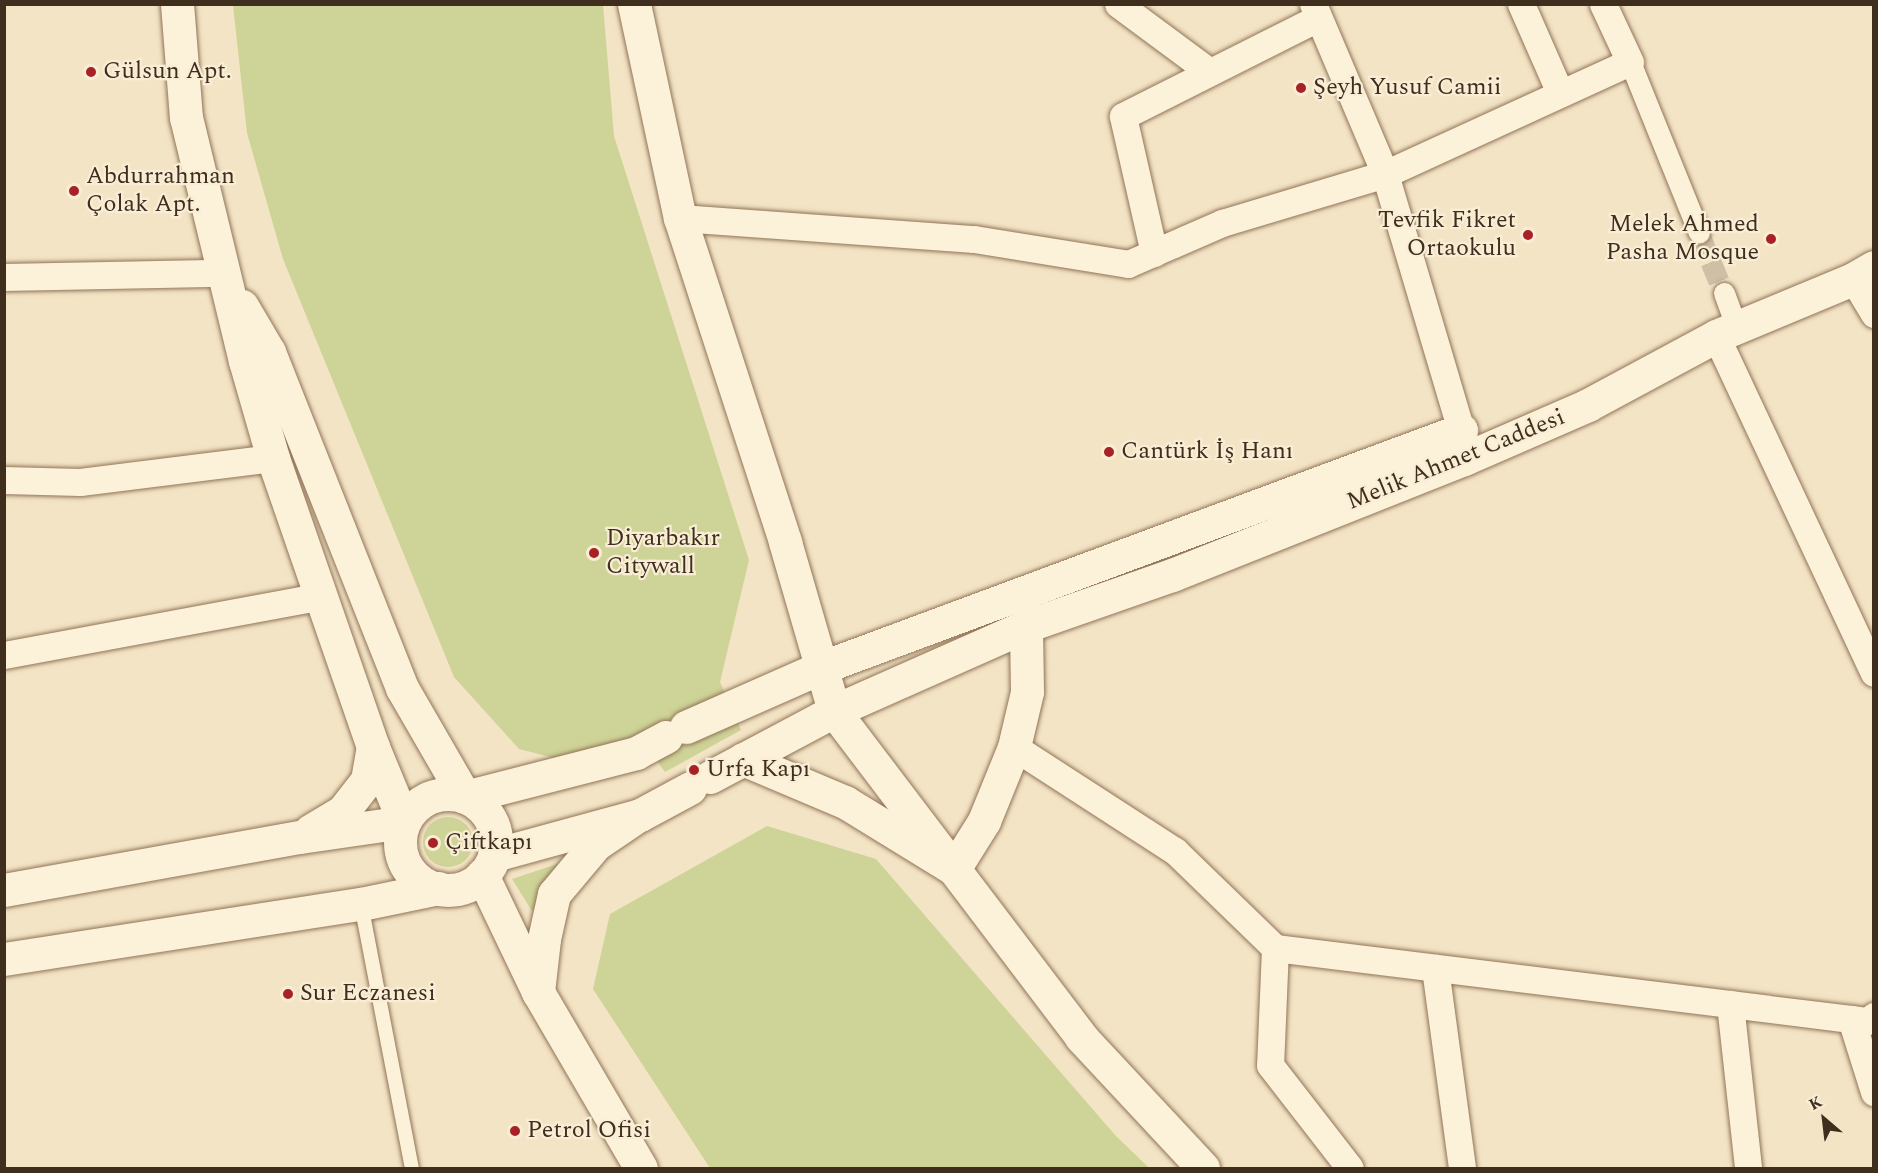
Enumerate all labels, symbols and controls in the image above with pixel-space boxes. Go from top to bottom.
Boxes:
place label: Gülsun Apt. [103,58,232,86]
marker: Gülsun Apt. [84,65,98,79]
place label: Şeyh Yusuf Camii [1313,74,1502,102]
marker: Şeyh Yusuf Camii [1294,81,1308,95]
place label: Abdurrahman Çolak Apt. [86,163,235,219]
marker: Abdurrahman Çolak Apt. [67,184,81,198]
place label: Tevfik Fikret Ortaokulu [1378,207,1516,263]
place label: Melek Ahmed Pasha Mosque [1606,211,1759,267]
marker: Tevfik Fikret Ortaokulu [1521,228,1535,242]
marker: Melek Ahmed Pasha Mosque [1764,232,1778,246]
street label: Melik Ahmet Caddesi [1343,403,1569,517]
place label: Cantürk İş Hanı [1121,438,1293,466]
marker: Cantürk İş Hanı [1102,445,1116,459]
place label: Diyarbakır Citywall [606,525,720,581]
marker: Diyarbakır Citywall [587,546,601,560]
place label: Urfa Kapı [706,756,810,784]
marker: Urfa Kapı [687,763,701,777]
place label: Çiftkapı [445,829,533,857]
marker: Çiftkapı [426,836,440,850]
place label: Sur Eczanesi [300,980,436,1008]
marker: Sur Eczanesi [281,987,295,1001]
north arrow [1794,1089,1854,1149]
text: K [1804,1090,1827,1117]
place label: Petrol Ofisi [527,1117,651,1145]
marker: Petrol Ofisi [508,1124,522,1138]

